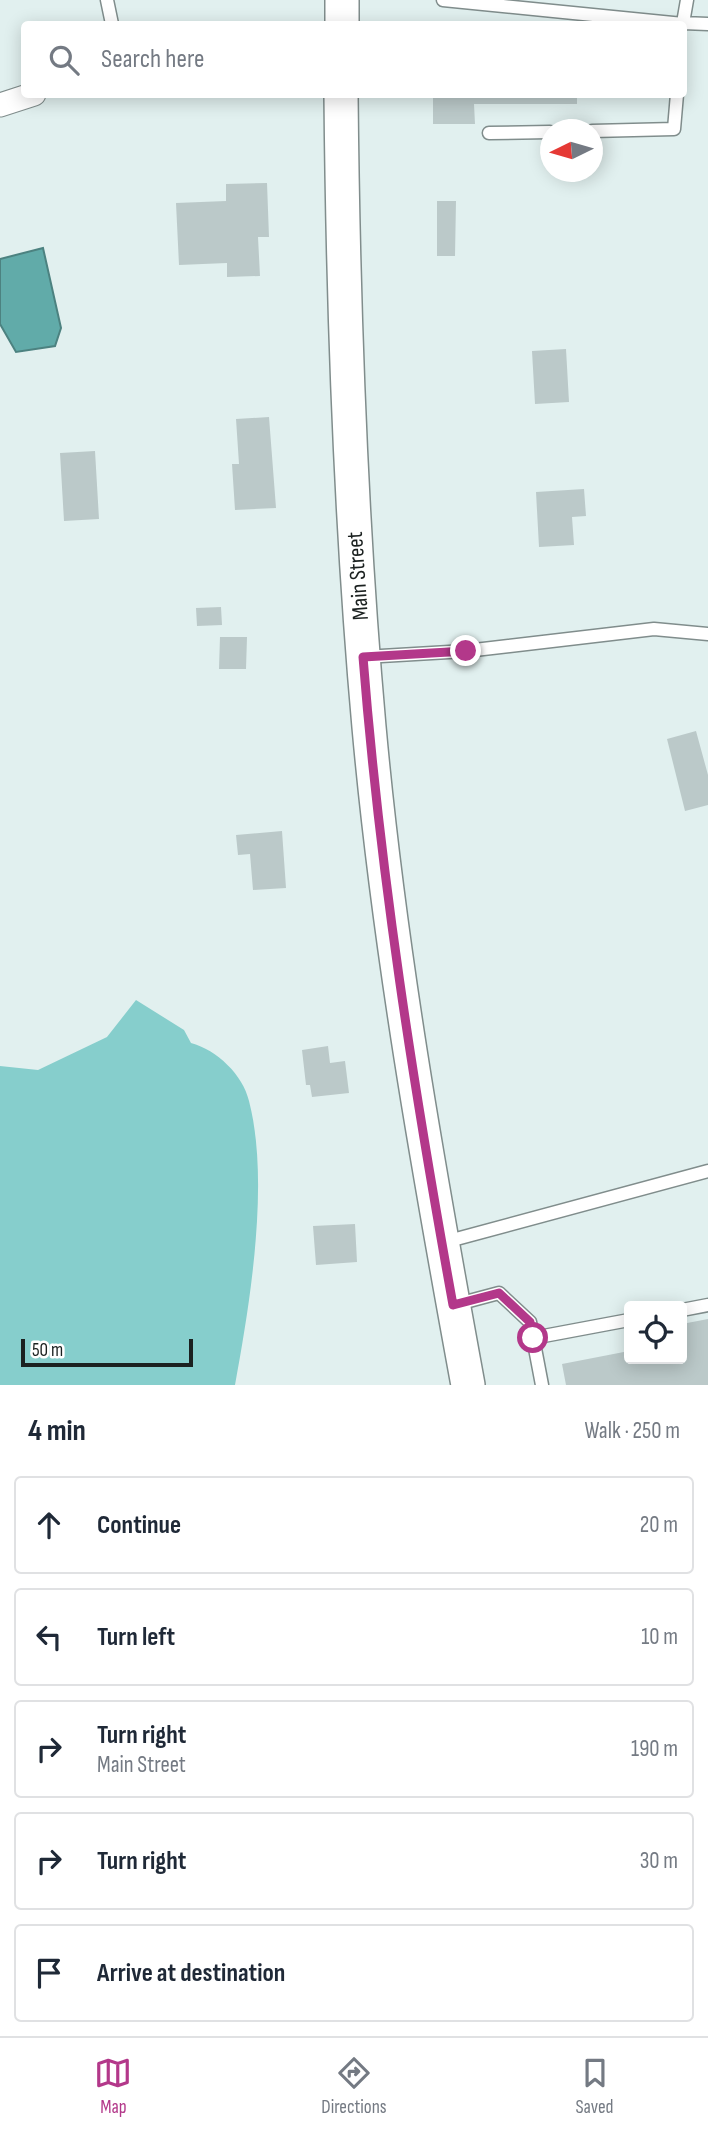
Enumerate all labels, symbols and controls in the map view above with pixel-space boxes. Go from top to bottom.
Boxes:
search box [21,21,687,98]
icon: search [45,41,83,79]
text: Search here [101,44,204,75]
north arrow [540,119,603,182]
street label: Main Street [341,531,375,621]
route end [450,635,481,666]
map controls [624,1301,687,1364]
button: locate [624,1301,687,1364]
route start [517,1322,548,1353]
scale bar [21,1336,192,1368]
text: 50 m [32,1339,63,1362]
text: 4 min [28,1413,86,1449]
text: Walk · 250 m [584,1417,680,1445]
icon: ahead [30,1506,68,1544]
text: Continue [97,1510,181,1541]
text: 20 m [640,1511,678,1539]
icon: left [30,1618,68,1656]
text: Turn left [97,1622,175,1653]
text: 10 m [641,1623,678,1651]
text: Turn right [97,1720,186,1751]
icon: right [30,1730,68,1768]
text: 190 m [631,1735,678,1763]
text: Main Street [97,1751,186,1779]
icon: right [30,1842,68,1880]
text: Turn right [97,1846,186,1877]
text: 30 m [640,1847,678,1875]
icon: arrive [30,1954,68,1992]
text: Arrive at destination [97,1958,285,1989]
tab: Map [94,2054,132,2119]
tab: Directions [321,2054,387,2119]
tab: Saved [575,2054,614,2119]

